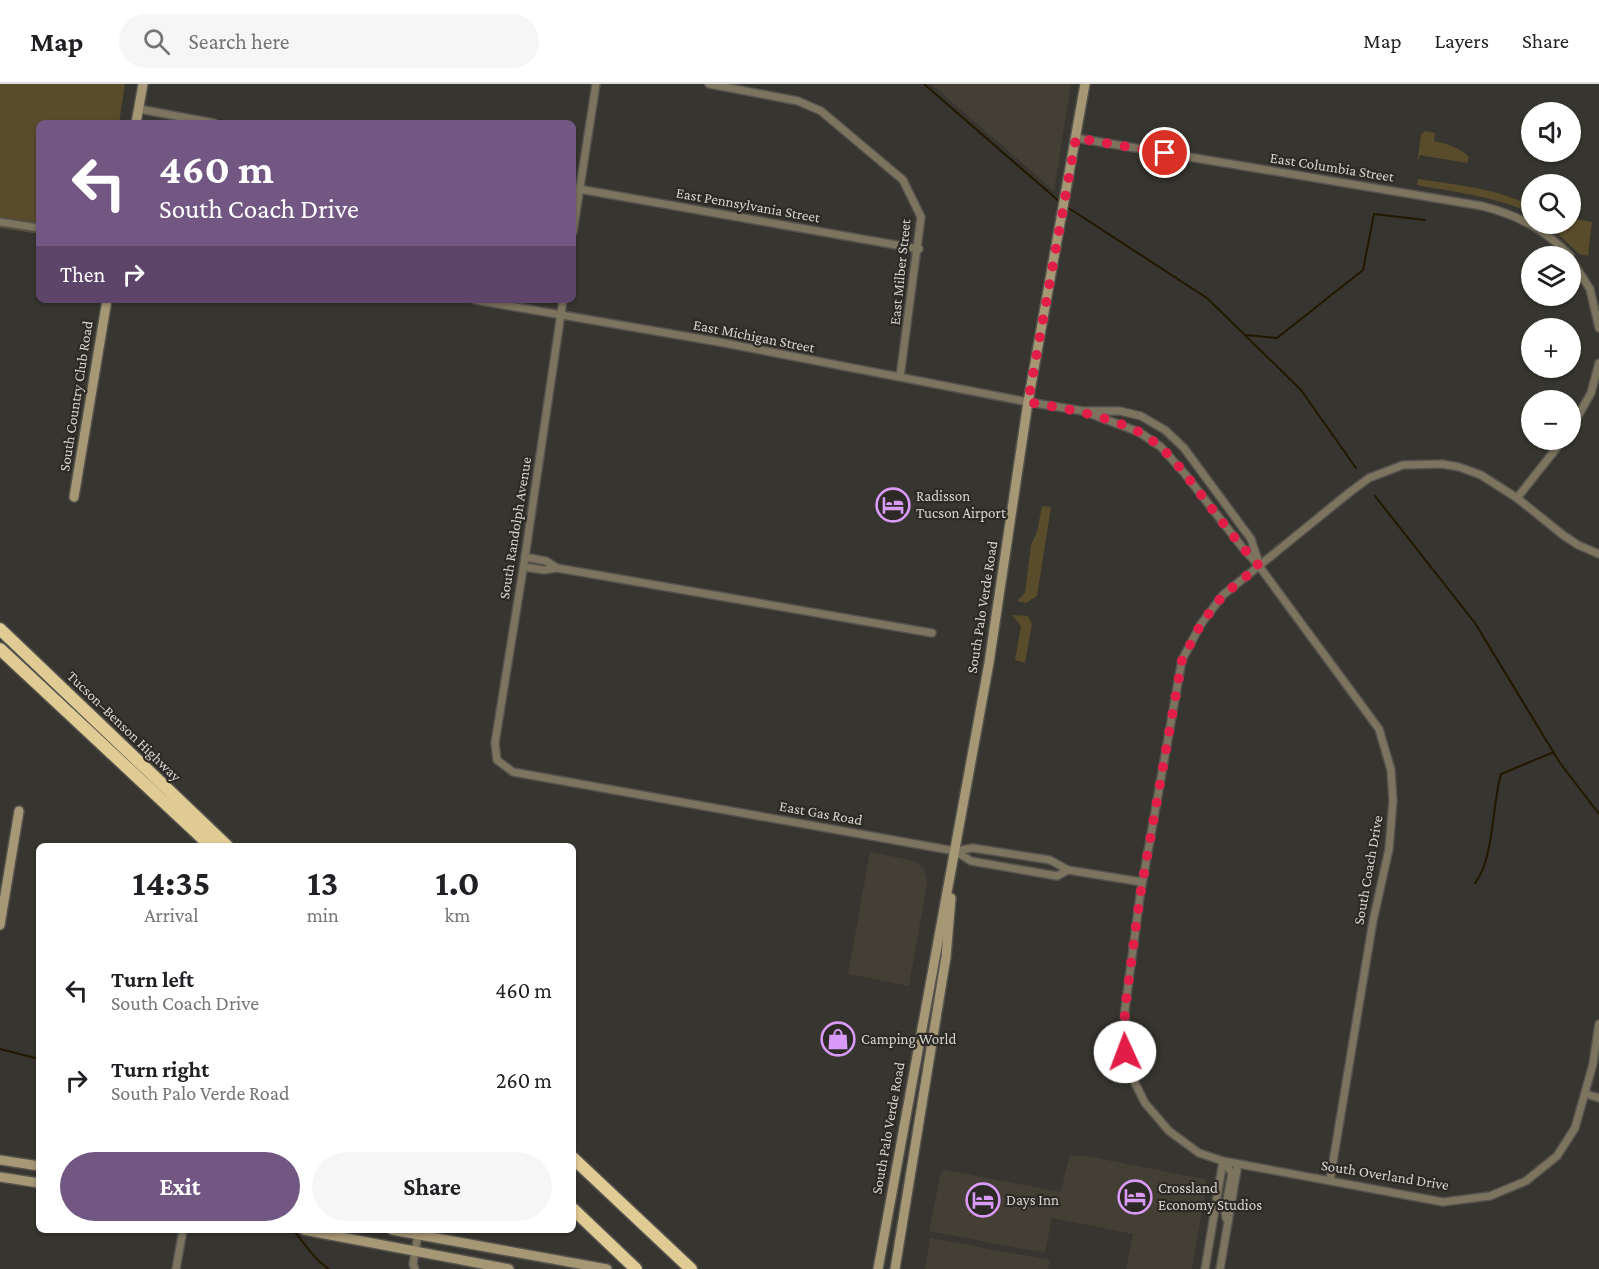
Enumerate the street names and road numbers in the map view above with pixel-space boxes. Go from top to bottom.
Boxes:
street label: East Columbia Street [1269,149,1396,185]
street label: East Pennsylvania Street [675,184,822,227]
street label: East Milber Street [886,217,914,326]
street label: East Michigan Street [692,316,817,357]
street label: South Country Club Road [56,319,97,473]
street label: South Randolph Avenue [496,455,535,600]
street label: South Palo Verde Road [964,540,1000,674]
street label: Tucson–Benson Highway [63,668,184,785]
street label: East Gas Road [778,798,864,828]
street label: South Coach Drive [1350,814,1386,926]
street label: South Palo Verde Road [868,1061,908,1195]
street label: South Overland Drive [1320,1157,1450,1193]

